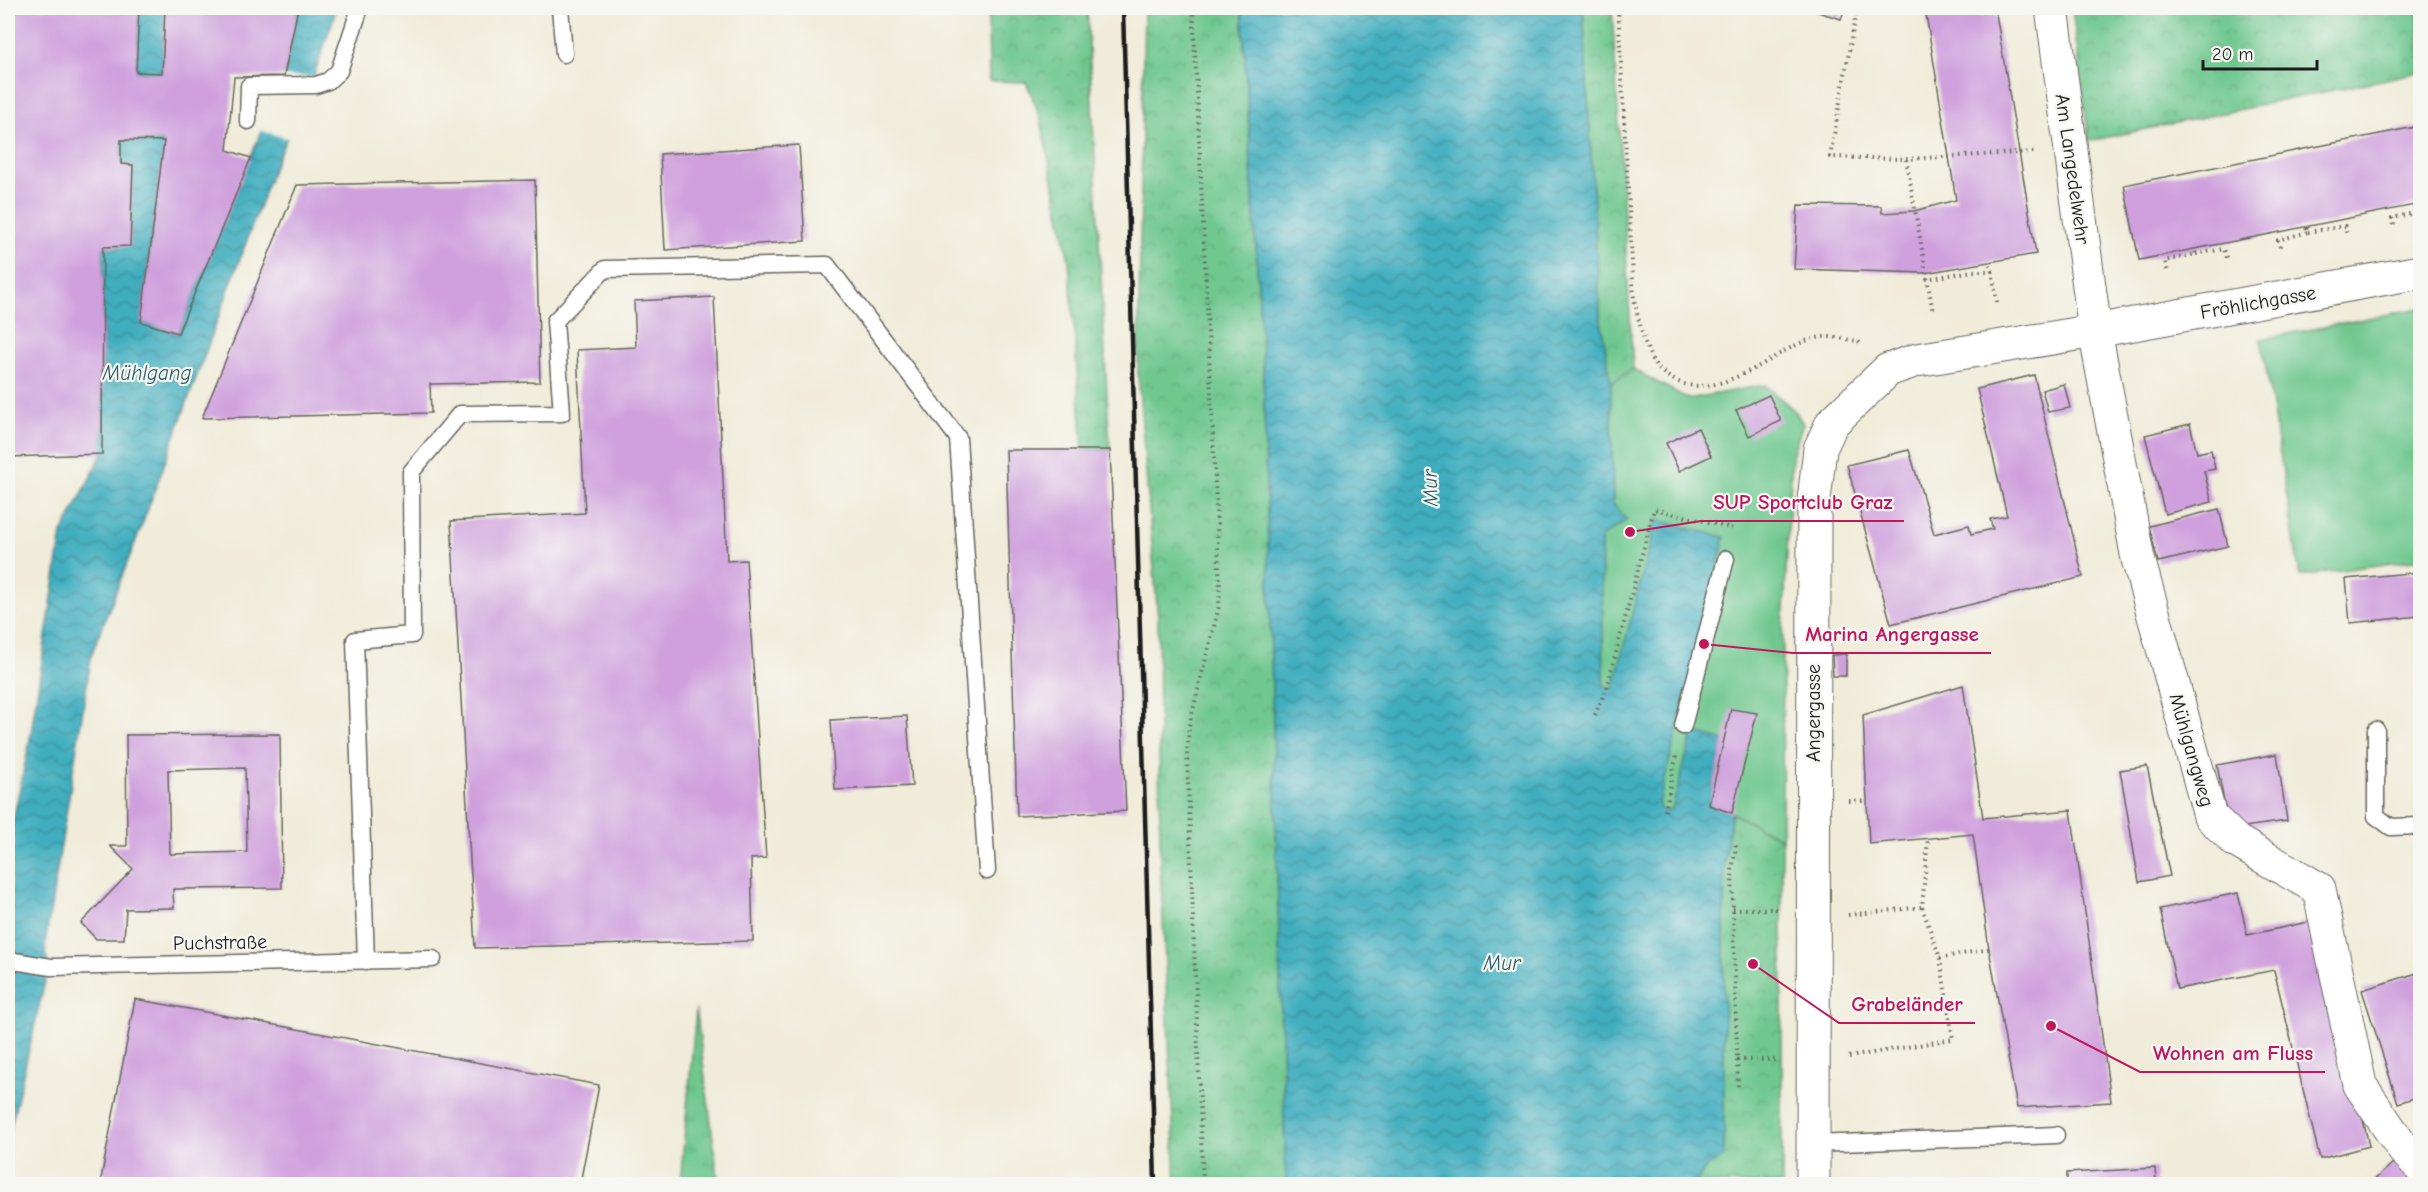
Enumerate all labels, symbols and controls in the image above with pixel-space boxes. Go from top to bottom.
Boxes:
scale bar [2203,33,2317,71]
text: 20 m [2212,44,2253,65]
street label: Am Langedelwehr [2051,92,2094,246]
street label: Fröhlichgasse [2198,281,2318,324]
water label: Mühlgang [102,361,192,385]
water label: Mur [1417,467,1443,508]
callout: SUP Sportclub Graz [1701,482,1904,521]
text: SUP Sportclub Graz [1713,490,1893,514]
callout: Marina Angergasse [1793,614,1991,653]
text: Marina Angergasse [1805,622,1979,646]
street label: Angergasse [1802,664,1825,762]
street label: Mühlgangweg [2164,691,2219,809]
street label: Puchstraße [173,930,267,955]
water label: Mur [1482,951,1522,975]
callout: Grabeländer [1839,984,1975,1023]
text: Grabeländer [1851,992,1963,1016]
callout: Wohnen am Fluss [2140,1033,2325,1072]
text: Wohnen am Fluss [2153,1041,2313,1065]

